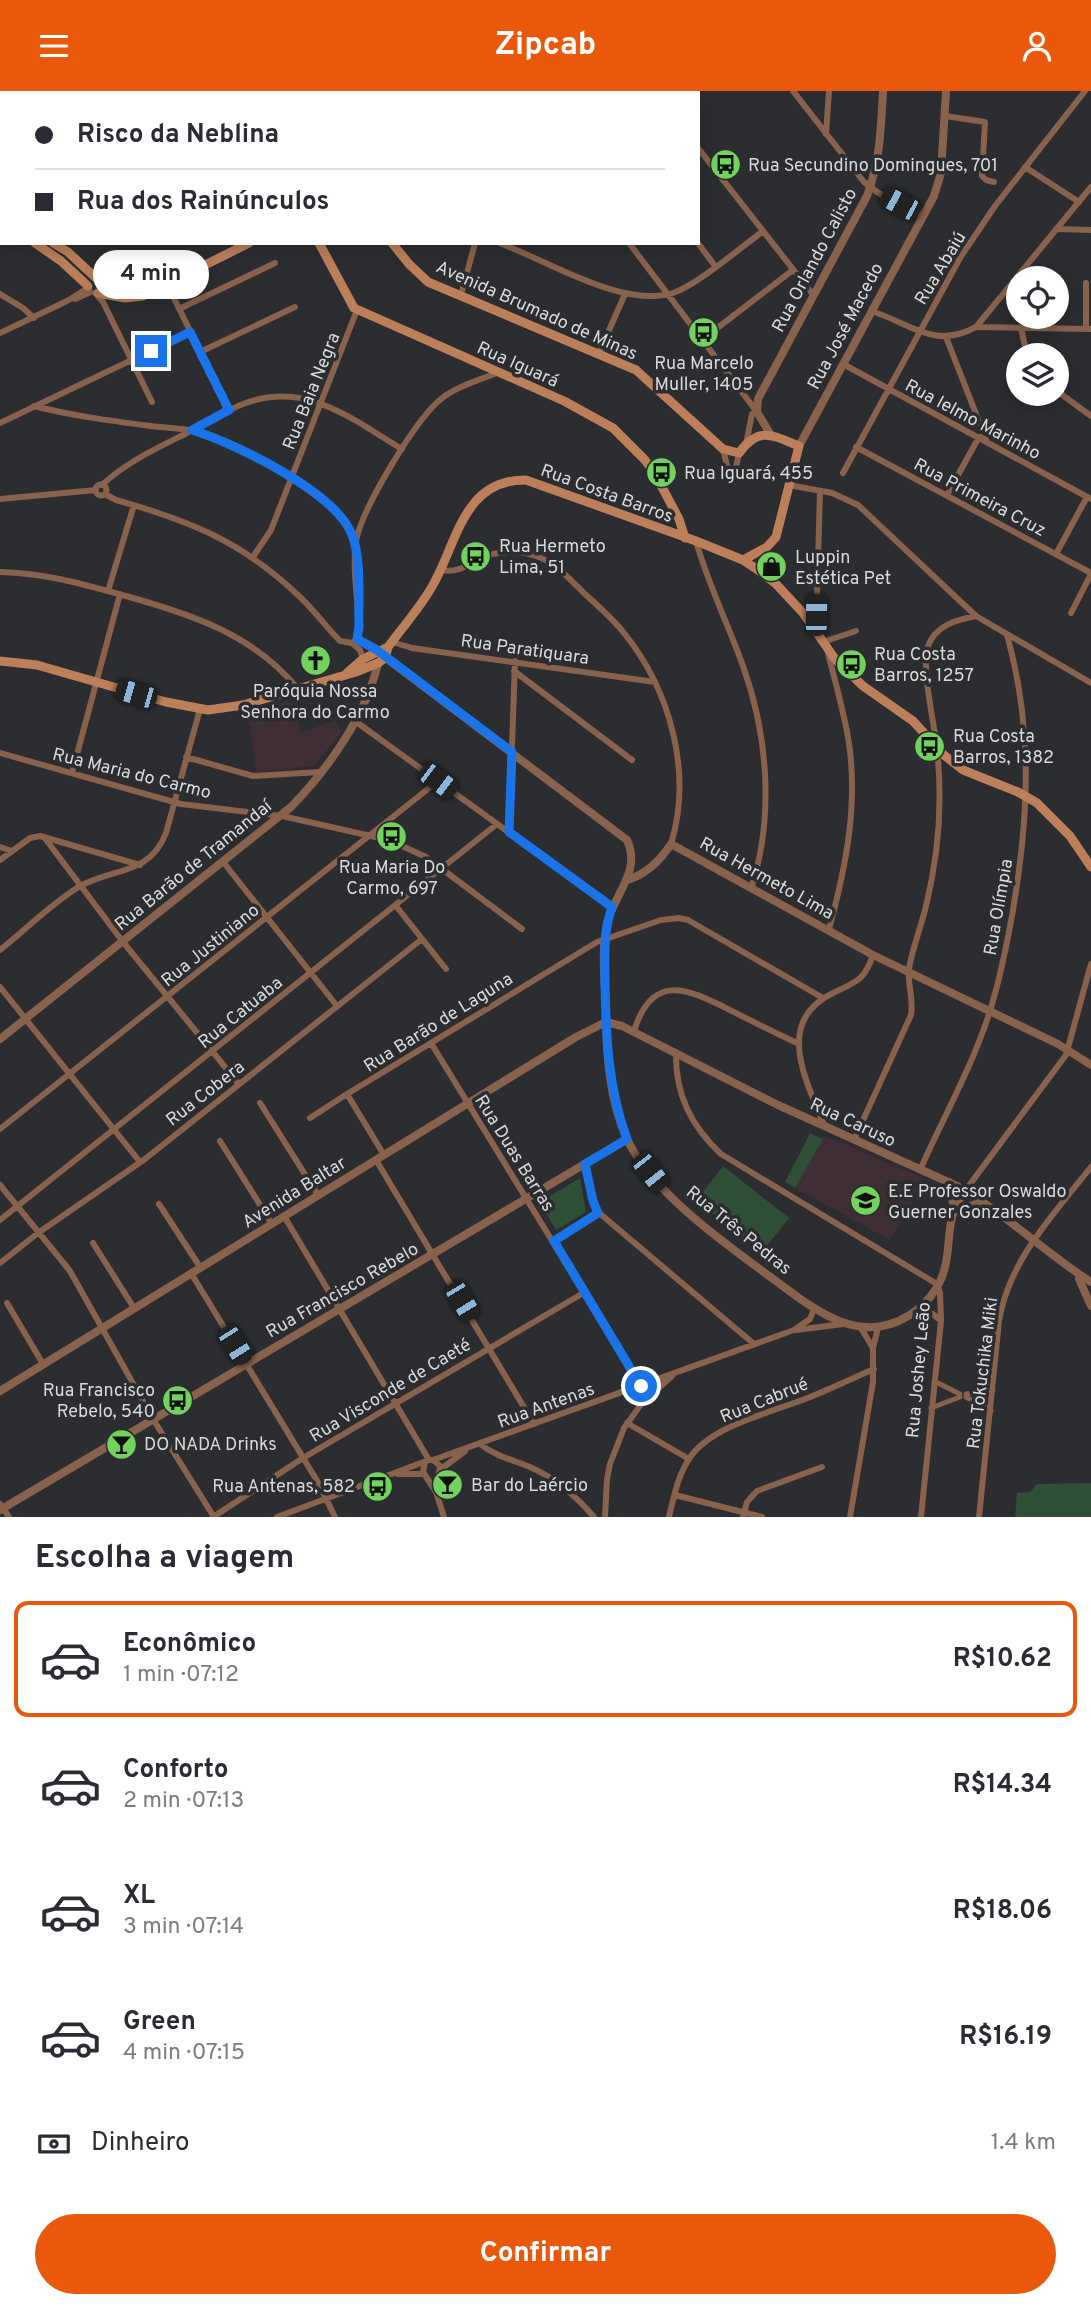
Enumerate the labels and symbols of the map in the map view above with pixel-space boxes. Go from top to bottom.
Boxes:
bus stop icon: Rua Secundino Domingues, 701 [708,148,742,182]
place label: Rua Secundino Domingues, 701 [748,155,998,178]
street label: Rua Orlando Calisto [768,185,863,337]
car [877,185,924,223]
street label: Rua Abaiú [910,228,972,310]
callout: 4 min [93,250,209,299]
street label: Avenida Brumado de Minas [432,256,641,366]
street label: Rua José Macedo [803,259,889,394]
bus stop icon: Rua Marcelo Muller, 1405 [687,315,721,349]
street label: Rua Baia Negra [278,330,346,454]
route end [135,335,167,367]
street label: Rua Iguará [473,337,562,394]
place label: Rua Marcelo Muller, 1405 [654,353,754,397]
street label: Rua Ielmo Marinho [900,375,1044,466]
street label: Rua Primeira Cruz [909,454,1049,543]
bus stop icon: Rua Iguará, 455 [644,456,678,490]
street label: Rua Costa Barros [537,460,676,529]
place label: Rua Iguará, 455 [684,463,813,486]
place label: Rua Hermeto Lima, 51 [499,536,606,580]
bus stop icon: Rua Hermeto Lima, 51 [459,539,493,573]
place label: Luppin Estética Pet [795,547,891,591]
shop icon: Luppin Estética Pet [755,550,789,584]
car [806,594,827,636]
street label: Rua Paratiquara [459,630,590,671]
church icon: Paróquia Nossa Senhora do Carmo [298,644,332,678]
place label: Rua Costa Barros, 1257 [874,644,974,688]
bus stop icon: Rua Costa Barros, 1257 [834,647,868,681]
car [113,678,160,710]
place label: Paróquia Nossa Senhora do Carmo [240,681,390,725]
place label: Rua Costa Barros, 1382 [953,726,1054,770]
bus stop icon: Rua Costa Barros, 1382 [913,729,947,763]
street label: Rua Maria do Carmo [50,744,213,805]
car [415,760,462,802]
street label: Rua Barão de Tramandaí [111,795,278,937]
bus stop icon: Rua Maria Do Carmo, 697 [375,820,409,854]
street label: Rua Hermeto Lima [695,833,838,926]
place label: Rua Maria Do Carmo, 697 [339,857,445,901]
street label: Rua Olímpia [980,857,1019,957]
street label: Rua Justiniano [157,900,265,993]
street label: Rua Barão de Laguna [360,968,518,1079]
street label: Rua Catuaba [194,972,288,1054]
street label: Rua Cobera [162,1056,250,1132]
street label: Rua Duas Barras [469,1091,559,1216]
street label: Rua Caruso [806,1093,899,1153]
car [629,1149,672,1195]
street label: Avenida Baltar [239,1152,351,1234]
place label: E.E Professor Oswaldo Guerner Gonzales [888,1181,1067,1225]
street label: Rua Três Pedras [681,1182,796,1281]
school or university icon: E.E Professor Oswaldo Guerner Gonzales [848,1184,882,1218]
street label: Rua Francisco Rebelo [262,1238,423,1344]
car [443,1278,482,1324]
street label: Rua Tokuchika Miki [963,1296,1004,1450]
street label: Rua Joshey Leão [902,1301,937,1439]
car [215,1322,256,1368]
street label: Rua Visconde de Caeté [306,1334,476,1449]
route start [625,1370,657,1402]
street label: Rua Cabrué [717,1373,812,1430]
street label: Rua Antenas [495,1378,598,1435]
place label: Rua Francisco Rebelo, 540 [43,1380,155,1424]
bus stop icon: Rua Francisco Rebelo, 540 [161,1383,195,1417]
bar icon: DO NADA Drinks [104,1427,138,1461]
place label: DO NADA Drinks [144,1434,277,1457]
bar icon: Bar do Laércio [431,1468,465,1502]
bus stop icon: Rua Antenas, 582 [361,1469,395,1503]
place label: Bar do Laércio [471,1475,588,1498]
place label: Rua Antenas, 582 [212,1476,355,1499]

